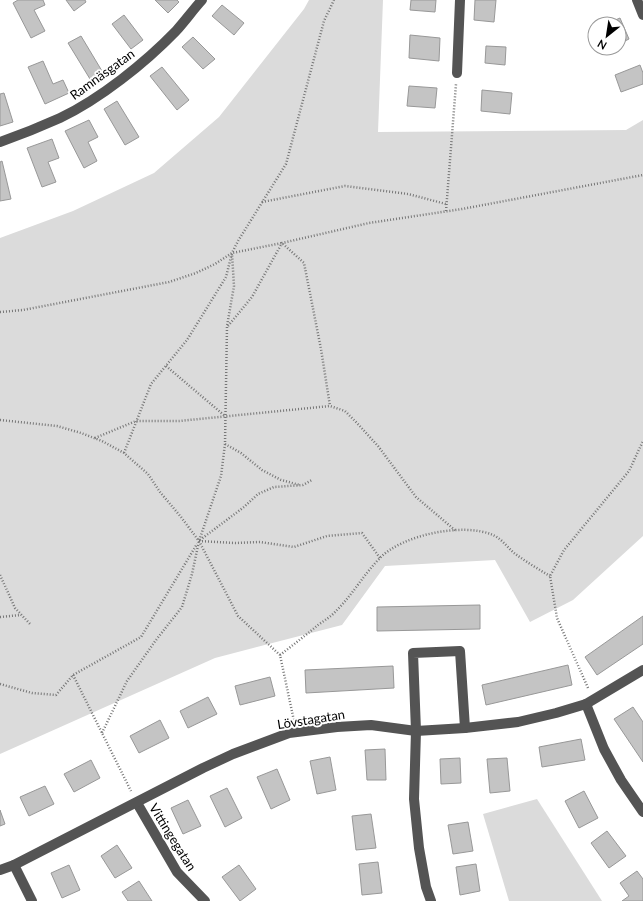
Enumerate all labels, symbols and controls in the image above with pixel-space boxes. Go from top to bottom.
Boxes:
north arrow [587,16,627,56]
text: N [595,37,609,53]
street label: Ramnäsgatan [67,45,137,103]
street label: Lövstagatan [276,706,346,732]
street label: Vittingegatan [146,800,200,874]

